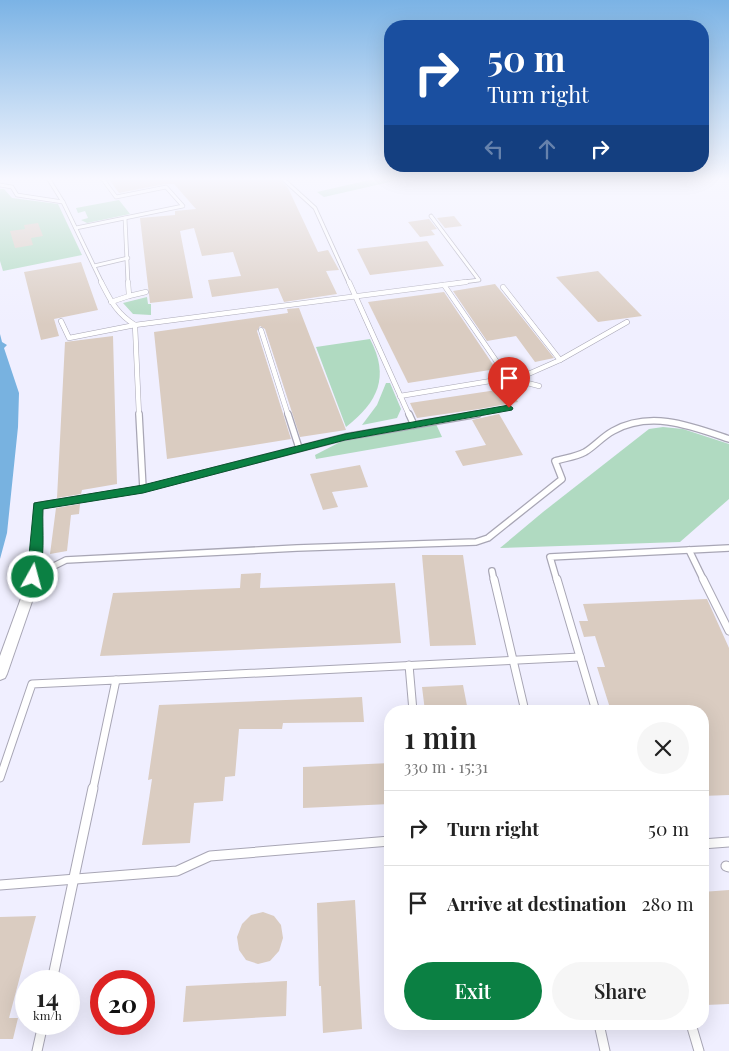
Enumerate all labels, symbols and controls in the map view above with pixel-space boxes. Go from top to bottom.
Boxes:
text: 50 m [487,34,565,81]
icon: right [404,40,469,105]
text: Turn right [487,79,589,109]
icon: left [480,135,508,163]
icon: ahead [533,135,561,163]
icon: right [586,135,614,163]
pin [488,357,530,408]
icon: arrive [495,364,523,392]
position arrow [6,550,58,602]
text: 1 min [404,717,477,757]
button: close [637,722,689,774]
text: 330 m · 15:31 [404,756,488,777]
icon: right [404,814,432,842]
text: Turn right [447,815,539,841]
text: 50 m [648,815,689,841]
icon: arrive [404,889,432,917]
text: Arrive at destination [447,890,627,916]
text: 280 m [642,890,694,916]
button: Exit [404,962,542,1020]
button: Share [552,962,689,1020]
speed limit sign: 20 [90,970,155,1035]
text: 14 [36,980,59,1013]
text: km/h [33,1007,62,1023]

